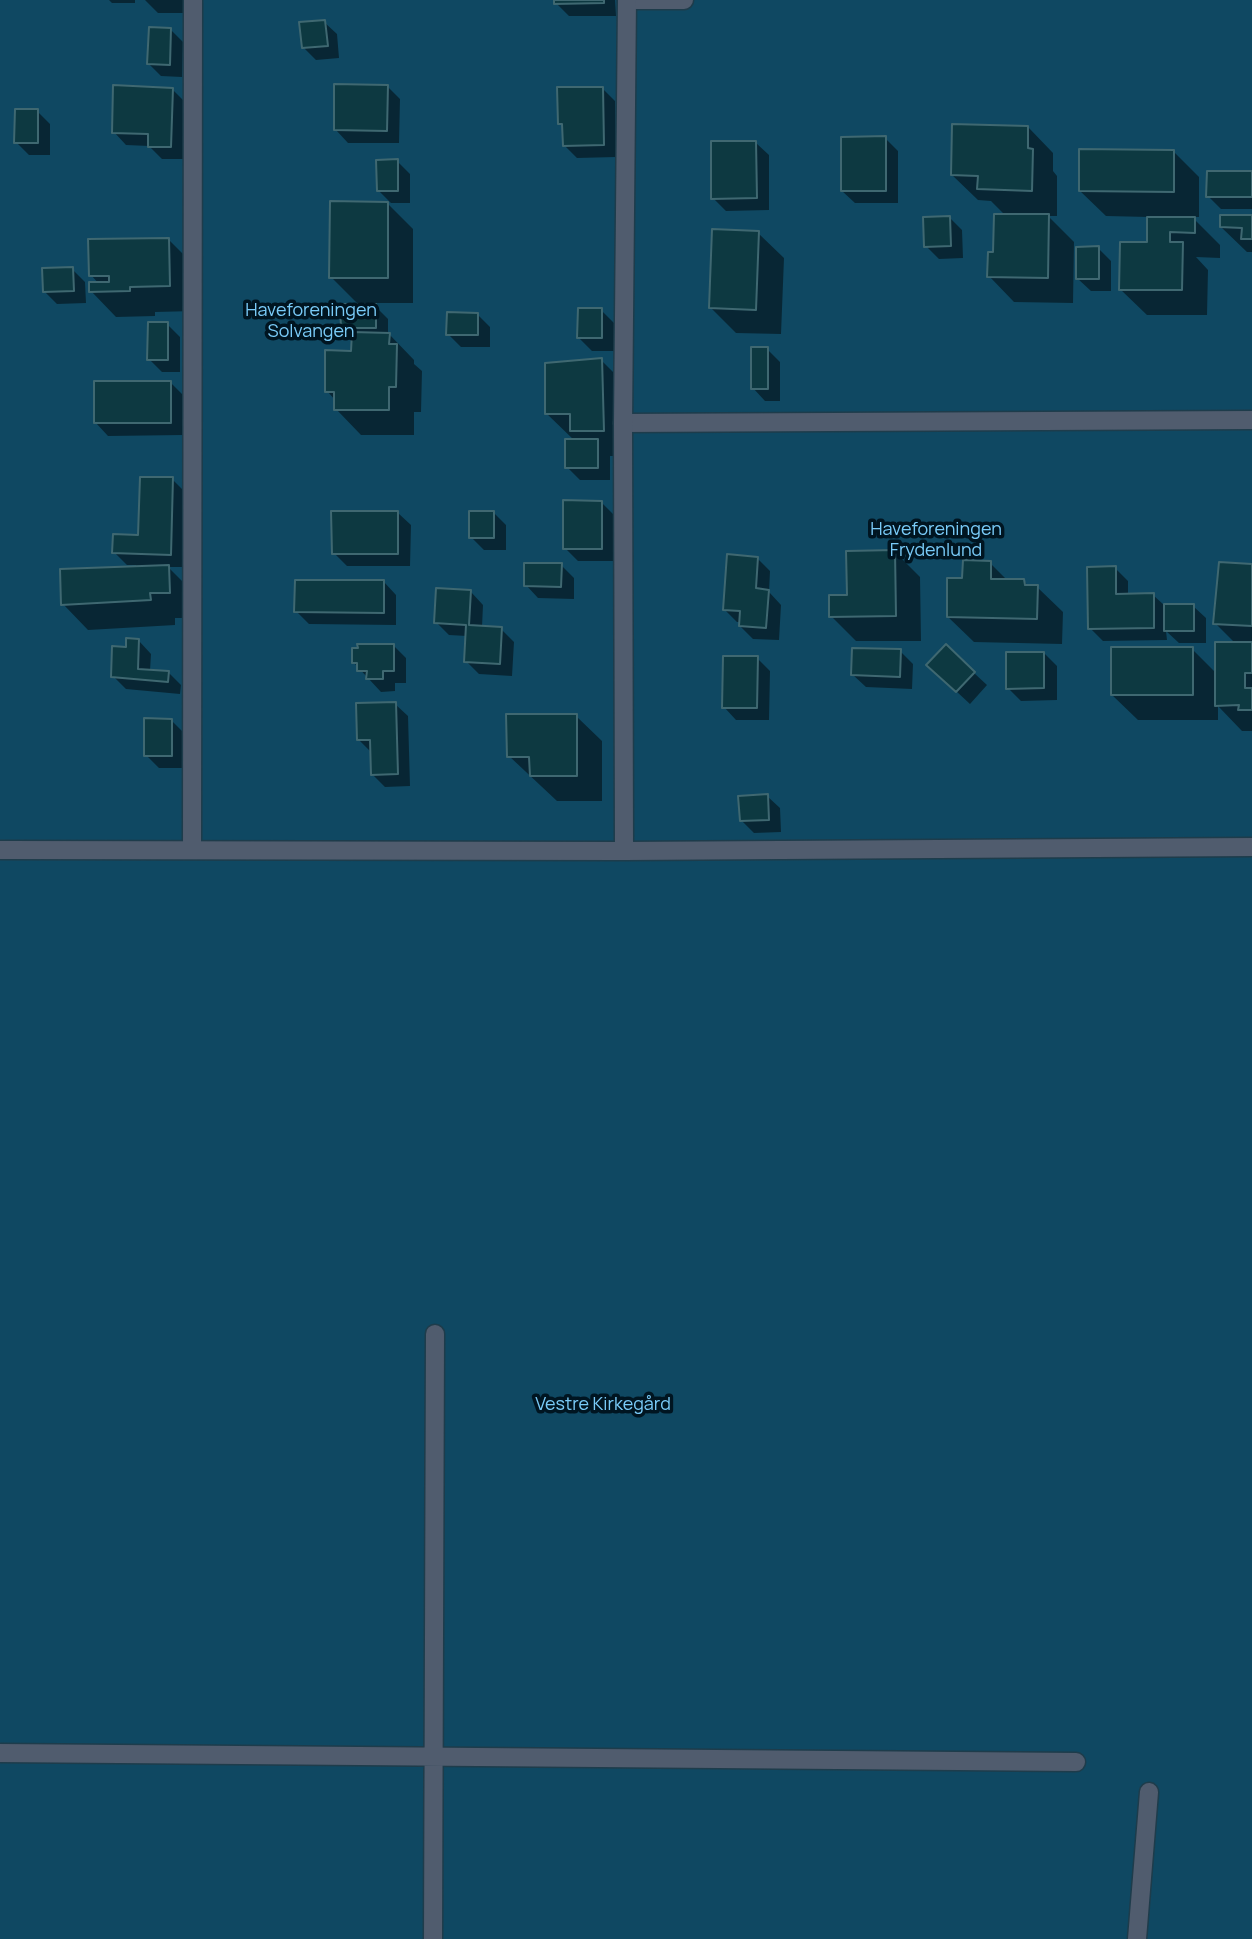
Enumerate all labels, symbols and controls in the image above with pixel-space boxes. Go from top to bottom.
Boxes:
park label: Haveforeningen Solvangen [245,300,377,342]
park label: Haveforeningen Frydenlund [870,519,1002,562]
park label: Vestre Kirkegård [535,1394,671,1416]

